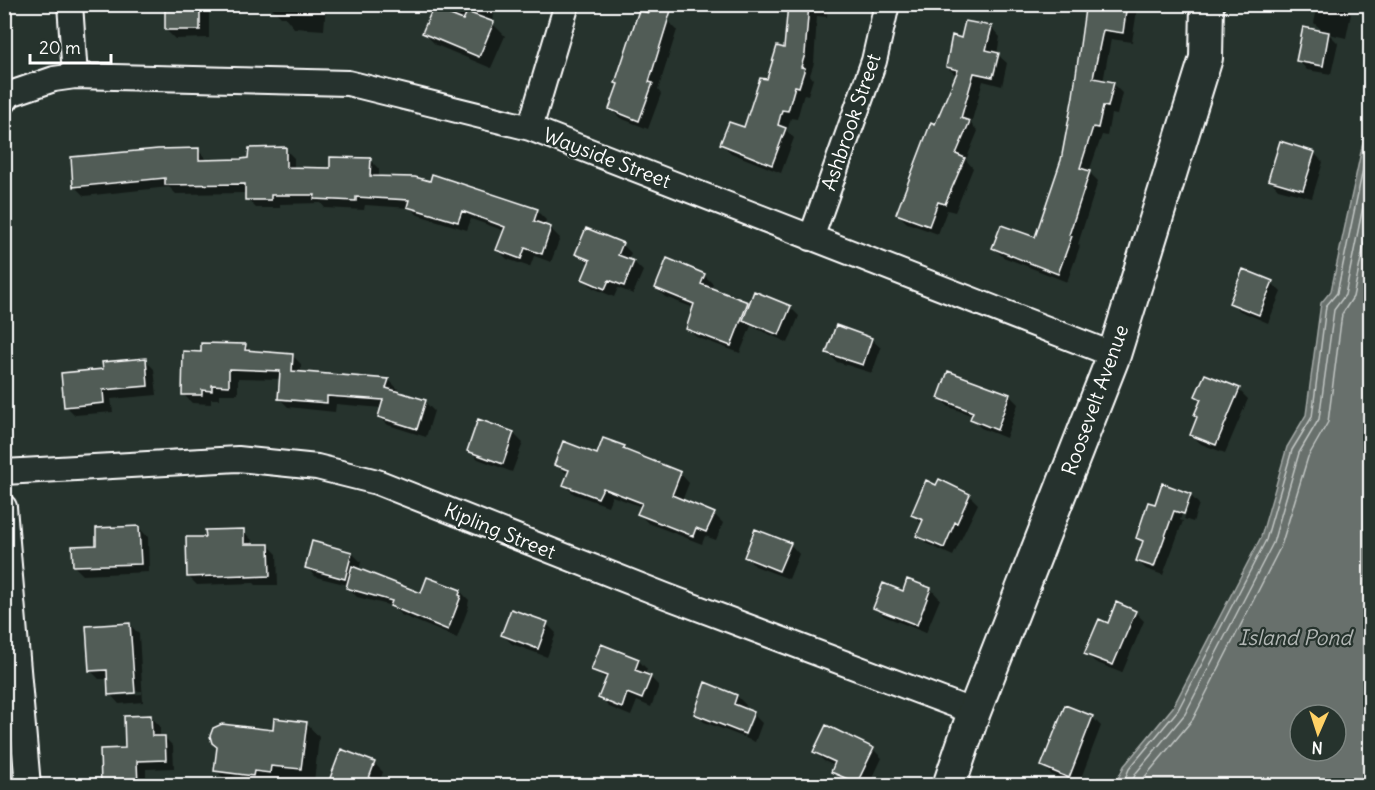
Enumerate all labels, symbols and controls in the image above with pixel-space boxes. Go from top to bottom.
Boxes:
scale bar [30,27,111,65]
text: 20 m [39,36,81,59]
street label: Ashbrook Street [815,50,886,194]
street label: Wayside Street [540,122,675,193]
street label: Roosevelt Avenue [1056,321,1133,479]
street label: Kipling Street [441,497,560,564]
water label: Island Pond [1238,624,1354,651]
north arrow [1288,703,1348,763]
text: N [1311,738,1323,758]

